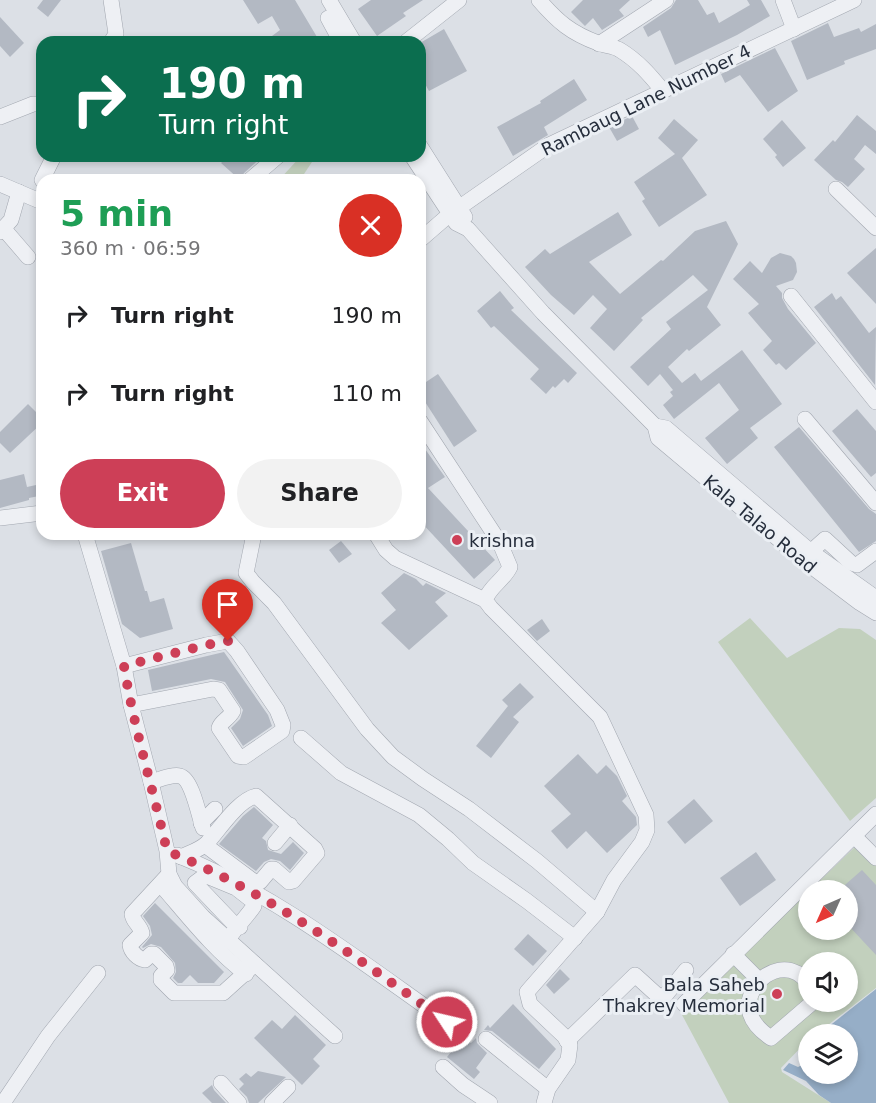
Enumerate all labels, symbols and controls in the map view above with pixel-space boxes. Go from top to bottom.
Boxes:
street label: Rambaug Lane Number 4 [538,40,754,160]
text: 190 m [159,59,305,108]
icon: right [60,60,138,138]
text: Turn right [159,109,288,140]
text: 5 min [60,193,173,234]
button: close [339,194,402,257]
text: 360 m · 06:59 [60,236,201,260]
icon: right [60,299,93,332]
text: Turn right [111,303,234,328]
text: 190 m [332,303,402,328]
icon: right [60,377,93,410]
text: Turn right [111,381,234,406]
text: 110 m [332,381,402,406]
button: Exit [60,459,225,528]
button: Share [237,459,402,528]
street label: Kala Talao Road [699,471,821,577]
place label: krishna [469,530,535,551]
marker: krishna [450,533,464,547]
pin [202,579,253,641]
icon: arrive [211,588,244,621]
north arrow [798,880,858,940]
map controls [798,880,858,1084]
button: sound [798,952,858,1012]
place label: Bala Saheb Thakrey Memorial [602,974,765,1016]
marker: Bala Saheb Thakrey Memorial [770,987,784,1001]
position arrow [415,990,479,1054]
button: layers [798,1024,858,1084]

